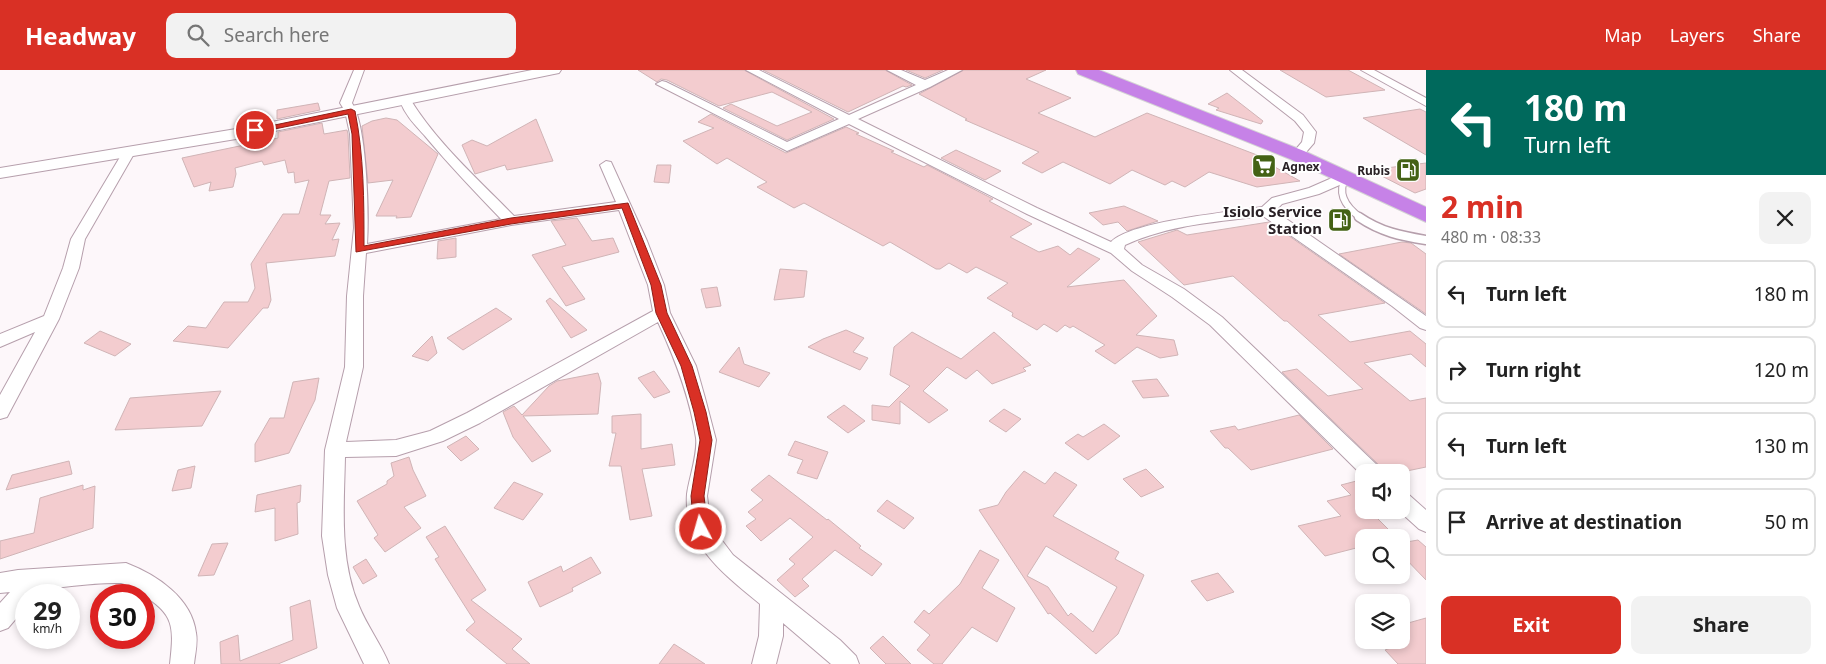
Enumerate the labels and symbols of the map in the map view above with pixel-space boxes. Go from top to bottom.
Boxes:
pin [234,109,276,151]
supermarket icon: Agnex [1251,153,1277,179]
fuel station icon: Rubis [1395,157,1421,183]
place label: Agnex [1282,158,1320,175]
place label: Rubis [1357,162,1390,179]
place label: Isiolo Service Station [1223,201,1322,238]
fuel station icon: Isiolo Service Station [1327,207,1353,233]
position arrow [674,502,726,554]
speed limit sign: 30 [90,584,155,649]

